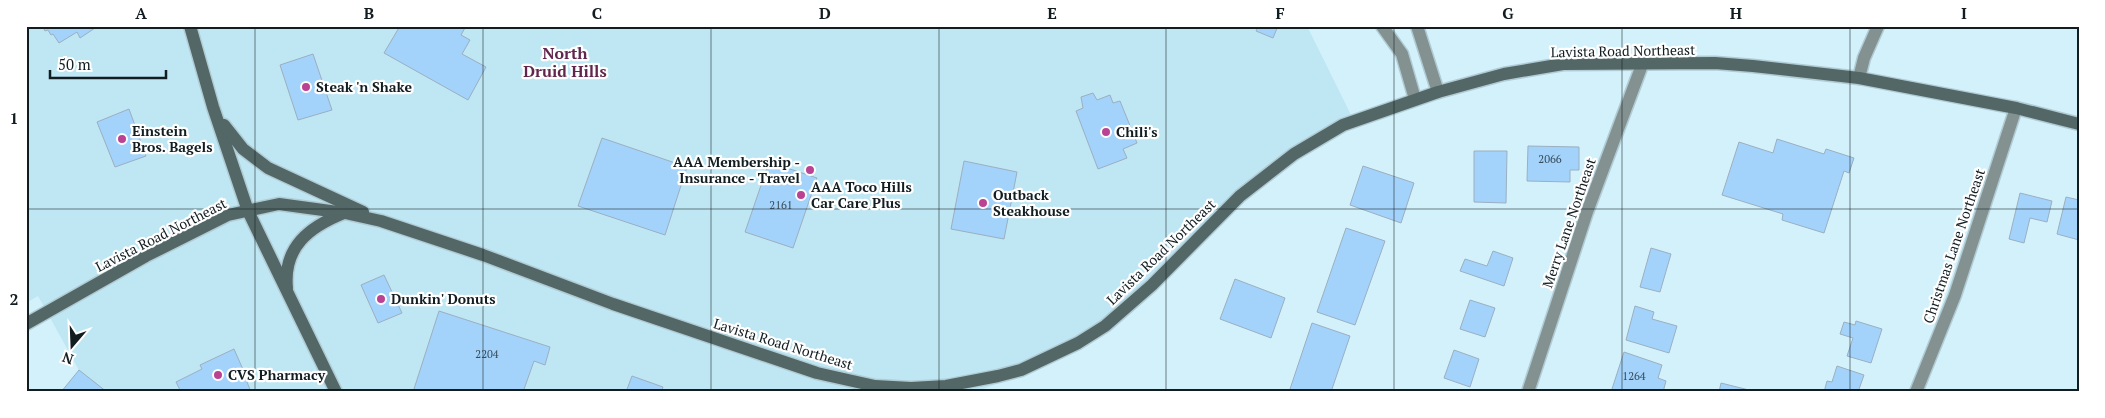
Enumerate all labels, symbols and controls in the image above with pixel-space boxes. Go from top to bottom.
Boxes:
text: A [135,2,147,24]
text: B [364,2,374,24]
text: C [592,2,602,24]
text: D [819,2,831,24]
text: E [1047,2,1057,24]
text: F [1275,2,1285,24]
text: G [1502,2,1514,24]
text: H [1730,2,1742,24]
text: I [1961,2,1967,24]
street label: Lavista Road Northeast [1551,40,1696,61]
district label: North Druid Hills [523,42,607,82]
scale bar [50,48,166,80]
text: 50 m [58,54,91,74]
place label: Steak 'n Shake [316,77,413,96]
marker: Steak 'n Shake [300,81,312,93]
text: 1 [9,107,19,129]
place label: Einstein Bros. Bagels [132,121,212,156]
place label: Chili's [1116,122,1158,141]
marker: Chili's [1100,126,1112,138]
marker: Einstein Bros. Bagels [116,133,128,145]
place label: AAA Membership - Insurance - Travel [673,152,800,187]
house number: 2066 [1538,152,1562,166]
street label: Merry Lane Northeast [1537,155,1600,290]
marker: AAA Membership - Insurance - Travel [804,164,816,176]
street label: Christmas Lane Northeast [1918,165,1989,326]
place label: AAA Toco Hills Car Care Plus [811,177,912,212]
place label: Outback Steakhouse [993,185,1070,220]
marker: AAA Toco Hills Car Care Plus [795,189,807,201]
street label: Lavista Road Northeast [92,193,230,276]
street label: Lavista Road Northeast [1102,194,1220,309]
marker: Outback Steakhouse [977,197,989,209]
house number: 2161 [769,198,793,212]
text: 2 [9,288,19,310]
place label: Dunkin' Donuts [391,289,496,308]
marker: Dunkin' Donuts [375,293,387,305]
street label: Lavista Road Northeast [711,313,856,374]
north arrow [48,320,98,370]
house number: 2204 [475,347,499,361]
text: N [59,348,76,369]
place label: CVS Pharmacy [228,365,326,384]
marker: CVS Pharmacy [212,369,224,381]
house number: 1264 [1622,369,1646,383]

